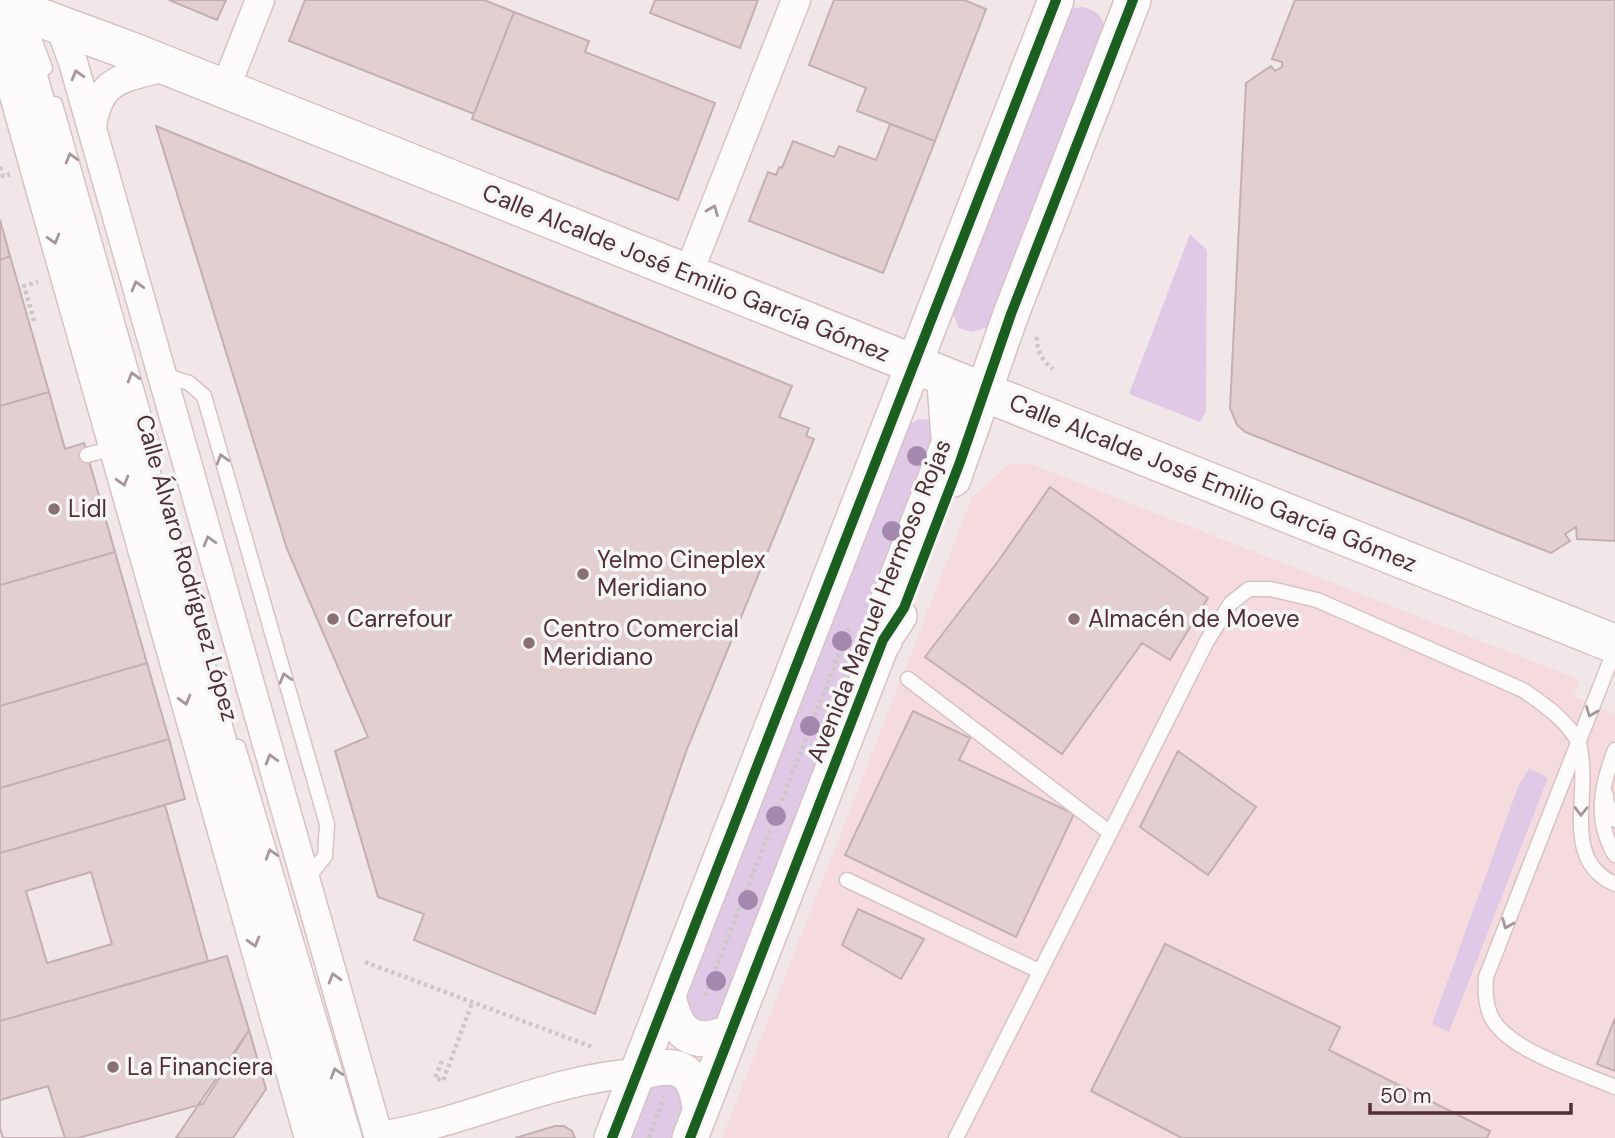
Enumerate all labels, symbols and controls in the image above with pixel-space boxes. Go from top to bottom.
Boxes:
one-way arrow [70,69,85,81]
one-way arrow [65,152,80,164]
street label: Calle Alcalde José Emilio García Gómez [478,176,895,369]
one-way arrow [704,205,718,217]
one-way arrow [45,232,60,244]
one-way arrow [130,280,145,292]
one-way arrow [127,371,142,383]
street label: Calle Alcalde José Emilio García Gómez [1005,386,1422,579]
street label: Calle Álvaro Rodríguez López [129,411,246,725]
street label: Avenida Manuel Hermoso Rojas [799,434,958,767]
one-way arrow [216,453,231,465]
one-way arrow [115,475,129,487]
place label: Lidl [68,493,107,524]
marker: Lidl [46,501,62,517]
one-way arrow [203,535,217,547]
place label: Yelmo Cineplex Meridiano [597,544,766,603]
marker: Yelmo Cineplex Meridiano [575,566,591,582]
place label: Carrefour [347,603,453,634]
place label: Almacén de Moeve [1088,603,1300,634]
marker: Carrefour [325,611,341,627]
marker: Almacén de Moeve [1066,611,1082,627]
place label: Centro Comercial Meridiano [543,613,739,672]
marker: Centro Comercial Meridiano [521,635,537,651]
one-way arrow [278,672,293,684]
one-way arrow [177,694,191,706]
one-way arrow [1585,706,1599,718]
one-way arrow [265,754,280,766]
one-way arrow [1573,806,1589,817]
one-way arrow [265,849,280,861]
one-way arrow [1502,917,1516,929]
one-way arrow [245,936,260,948]
one-way arrow [328,972,342,984]
place label: La Financiera [127,1051,273,1082]
marker: La Financiera [105,1059,121,1075]
one-way arrow [329,1067,344,1079]
scale bar [1370,1072,1571,1116]
text: 50 m [1380,1082,1431,1110]

